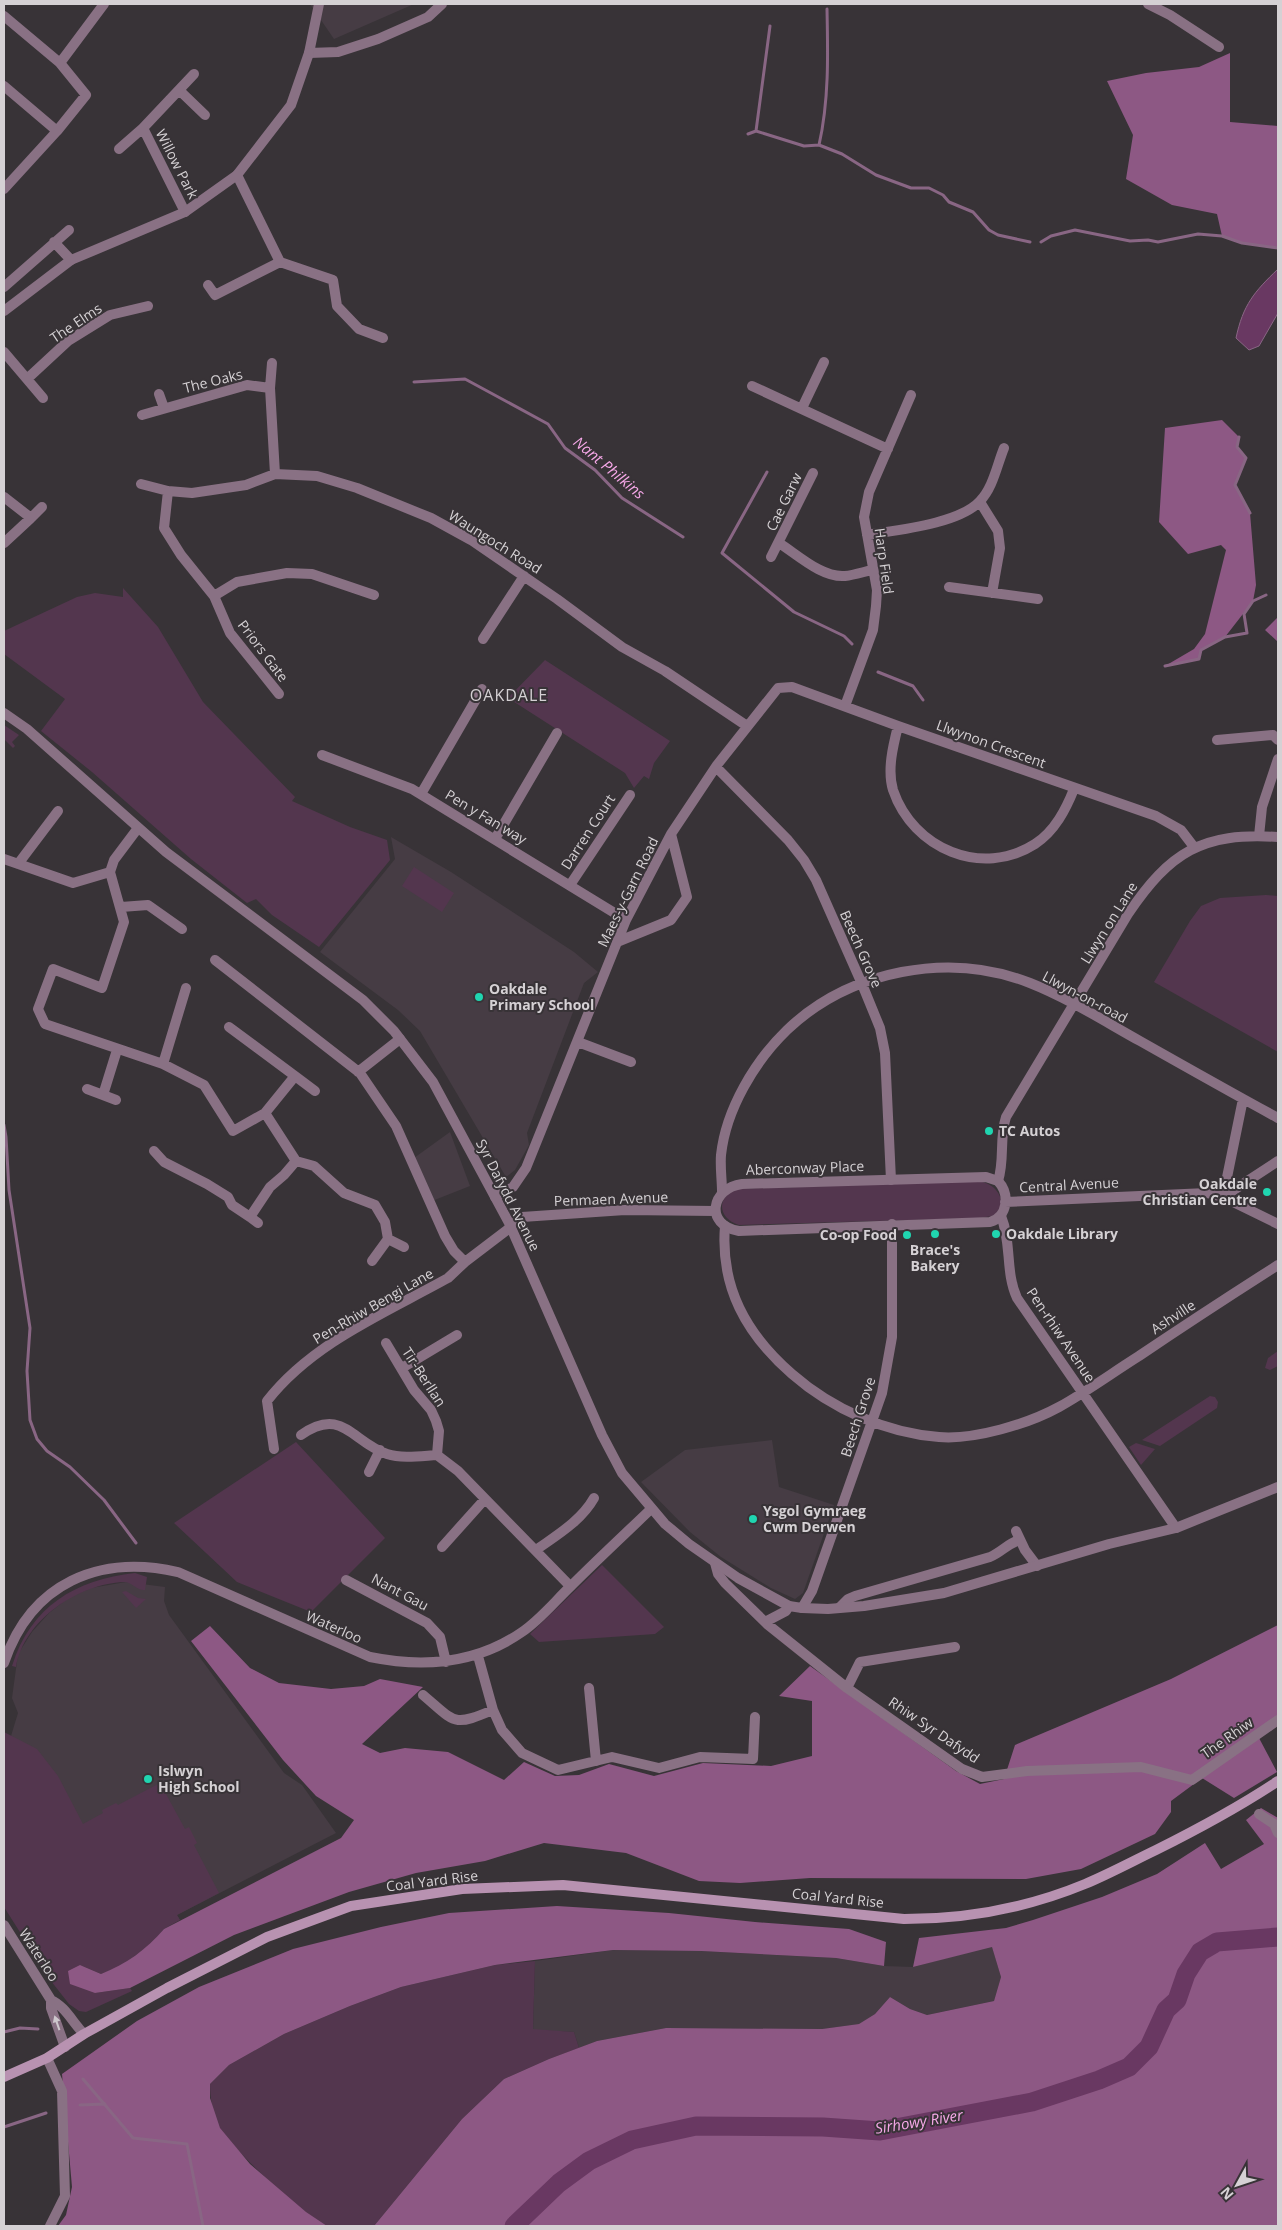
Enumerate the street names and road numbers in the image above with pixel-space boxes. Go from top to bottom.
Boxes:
street label: Willow Park [152,126,203,202]
street label: The Elms [46,298,106,347]
street label: The Oaks [181,364,245,397]
street label: Cae Garw [761,469,806,534]
street label: Waungoch Road [445,505,545,578]
street label: Harp Field [870,527,899,595]
street label: Priors Gate [234,616,293,686]
street label: Llwynon Crescent [934,715,1049,772]
street label: Pen y Fan way [442,785,531,849]
street label: Darren Court [556,790,619,873]
street label: Maes-y-Garn Road [593,834,662,950]
street label: Llwyn on Lane [1076,878,1141,967]
street label: Beech Grove [836,907,887,991]
street label: Llwyn-on-road [1039,966,1131,1027]
street label: Syr Dafydd Avenue [472,1136,545,1254]
street label: Aberconway Place [746,1156,865,1179]
street label: Central Avenue [1019,1172,1119,1197]
street label: Penmaen Avenue [553,1187,669,1210]
street label: Pen-Rhiw Bengi Lane [309,1263,437,1348]
street label: Pen-rhiw Avenue [1023,1284,1100,1386]
street label: Ashville [1147,1295,1199,1338]
street label: Tir-Berllan [398,1343,451,1410]
street label: Beech Grove [836,1374,879,1459]
street label: Nant Gau [368,1569,432,1615]
street label: Waterloo [303,1606,365,1647]
street label: Rhiw Syr Dafydd [885,1692,984,1767]
street label: The Rhiw [1197,1713,1257,1762]
street label: Coal Yard Rise [385,1865,479,1896]
street label: Coal Yard Rise [791,1883,885,1912]
street label: Waterloo [15,1925,64,1985]

